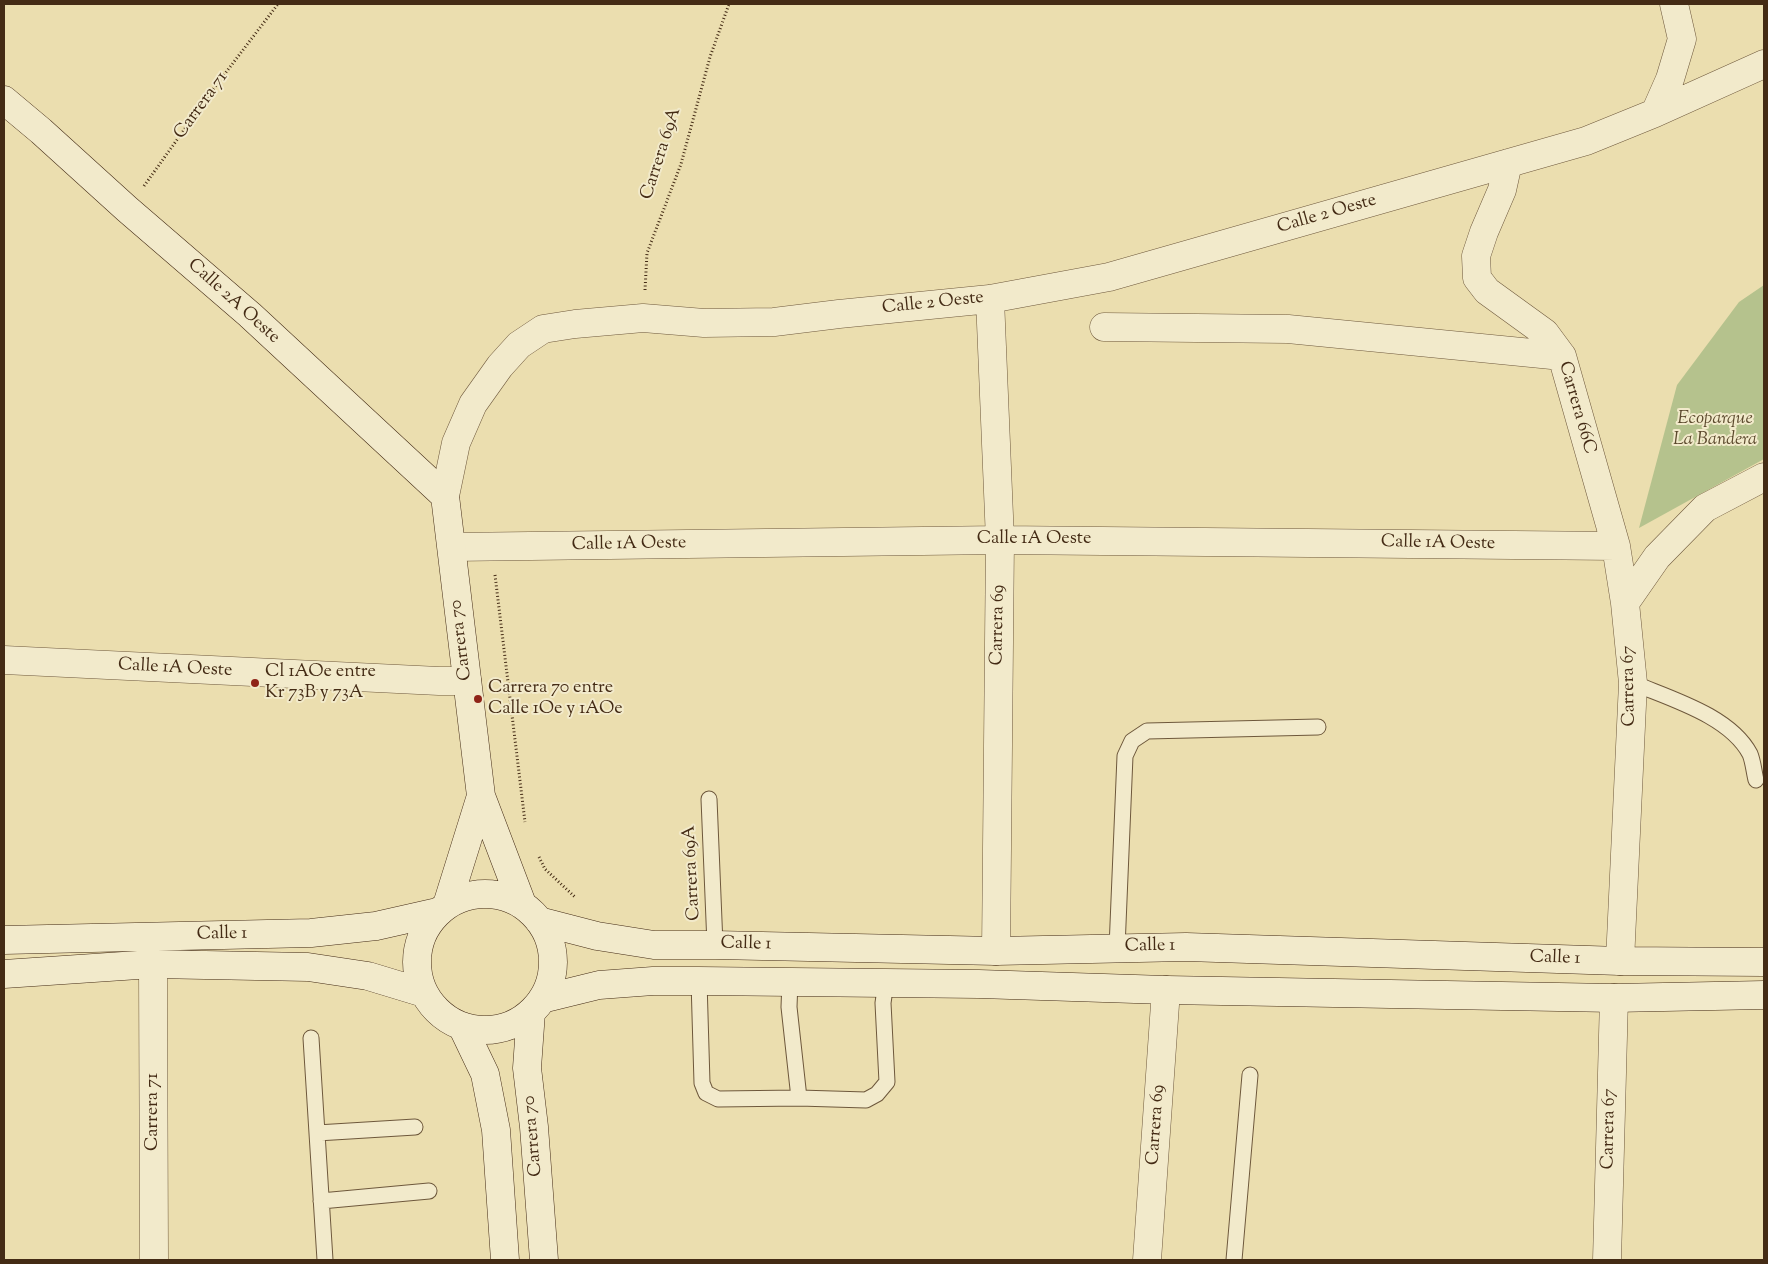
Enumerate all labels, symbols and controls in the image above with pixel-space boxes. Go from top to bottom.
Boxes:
street label: Carrera 71 [170,68,234,144]
street label: Carrera 69A [637,105,687,203]
street label: Calle 2 Oeste [1275,191,1379,239]
street label: Calle 2A Oeste [182,255,284,349]
street label: Calle 2 Oeste [881,288,985,320]
street label: Carrera 66C [1552,359,1600,457]
park label: Ecoparque La Bandera [1673,409,1757,452]
street label: Calle 1A Oeste [977,529,1091,551]
street label: Calle 1A Oeste [1381,532,1495,556]
street label: Calle 1A Oeste [572,533,686,557]
street label: Carrera 69 [987,584,1011,666]
street label: Carrera 70 [446,598,478,682]
street label: Carrera 67 [1618,645,1642,727]
street label: Calle 1A Oeste [117,655,233,683]
place label: Cl 1AOe entre Kr 73B y 73A [265,662,376,704]
marker: Cl 1AOe entre Kr 73B y 73A [249,677,261,689]
place label: Carrera 70 entre Calle 1Oe y 1AOe [488,678,623,721]
marker: Carrera 70 entre Calle 1Oe y 1AOe [472,693,484,705]
street label: Carrera 69A [680,825,706,921]
street label: Calle 1 [196,924,248,946]
street label: Calle 1 [720,934,772,956]
street label: Calle 1 [1124,936,1176,958]
street label: Calle 1 [1529,947,1581,971]
street label: Carrera 71 [143,1073,165,1151]
street label: Carrera 69 [1143,1084,1171,1166]
street label: Carrera 67 [1598,1088,1622,1170]
street label: Carrera 70 [520,1095,548,1177]

